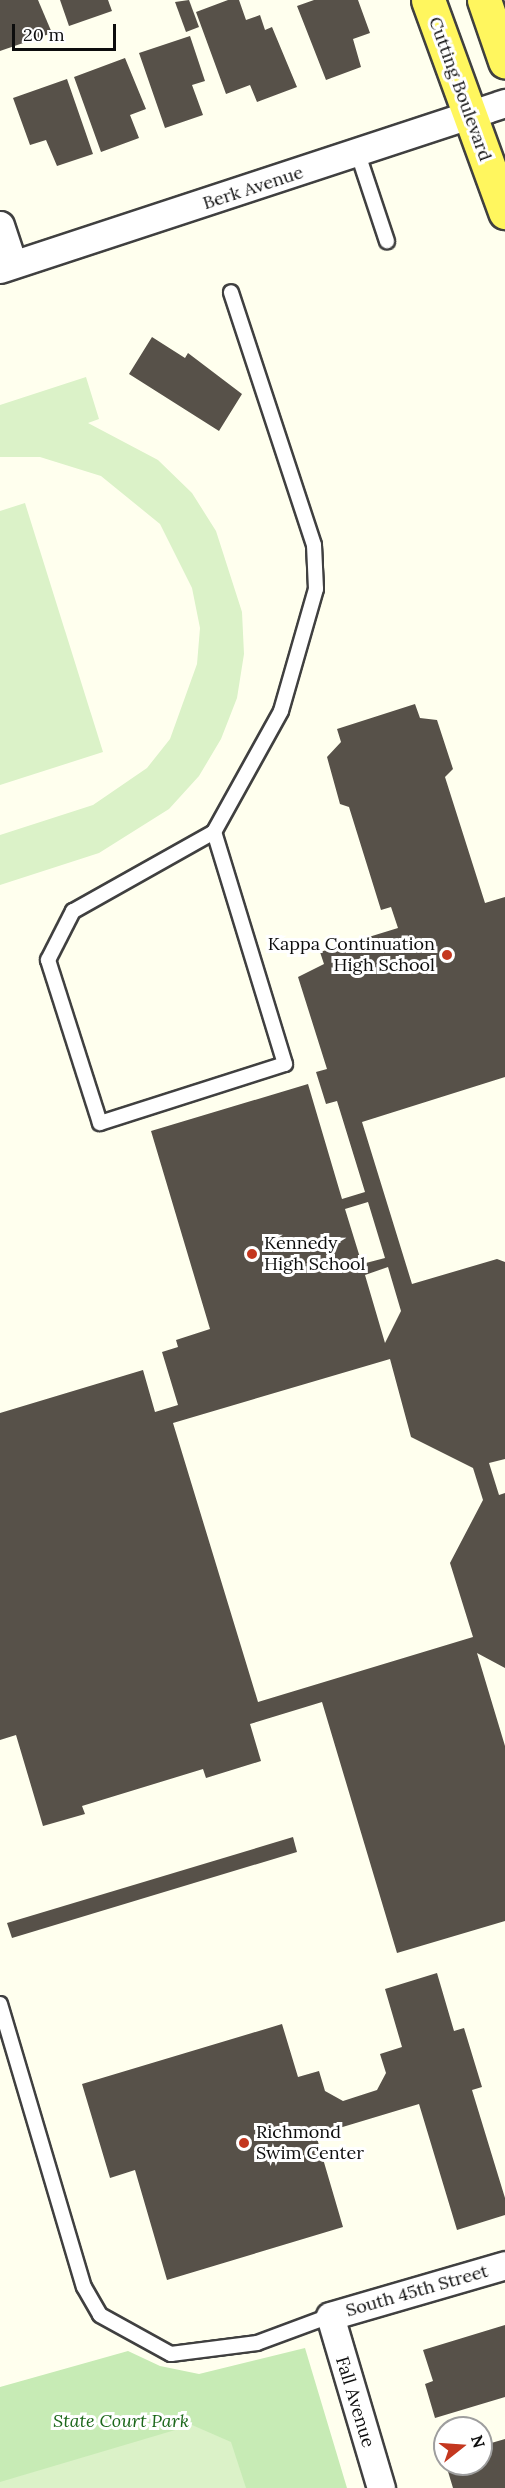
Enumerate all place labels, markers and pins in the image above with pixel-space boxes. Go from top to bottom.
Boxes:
place label: Kappa Continuation High School [268,934,435,976]
marker: Kappa Continuation High School [440,948,454,962]
place label: Kennedy High School [264,1233,365,1276]
marker: Kennedy High School [245,1247,259,1261]
place label: Richmond Swim Center [256,2122,364,2164]
marker: Richmond Swim Center [237,2136,251,2150]

